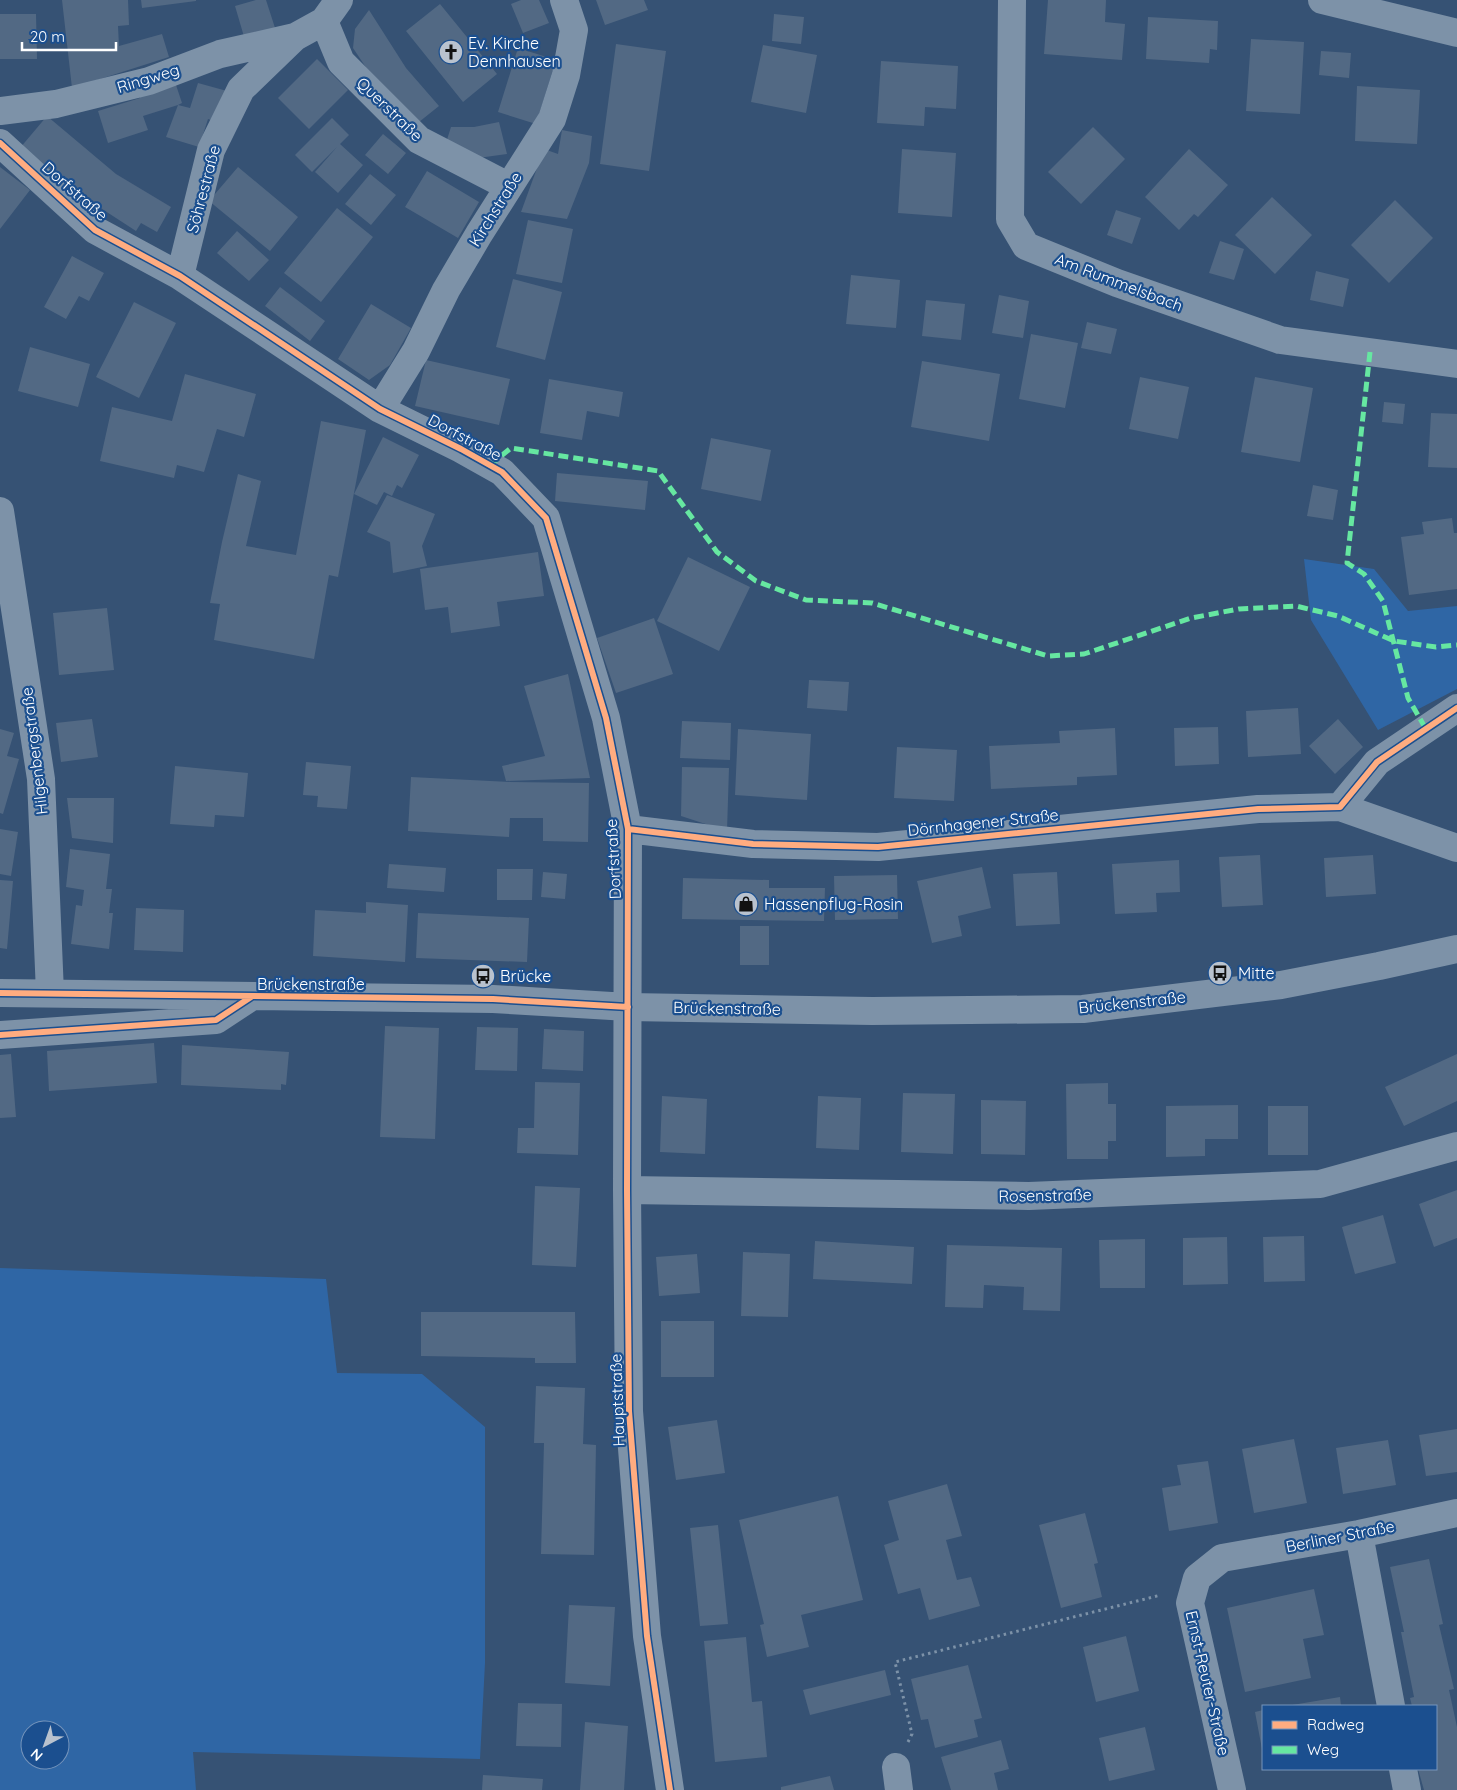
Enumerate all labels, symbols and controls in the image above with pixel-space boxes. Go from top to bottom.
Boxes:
scale bar [22,20,116,52]
text: 20 m [30,27,65,46]
place label: Ev. Kirche Dennhausen [468,33,561,71]
church icon: Ev. Kirche Dennhausen [438,39,464,65]
street label: Ringweg [114,59,182,97]
street label: Querstraße [353,73,427,145]
street label: Söhrestraße [182,143,224,235]
street label: Dorfstraße [38,157,112,225]
street label: Kirchstraße [464,168,526,250]
street label: Am Rummelsbach [1052,248,1186,316]
street label: Dorfstraße [425,409,505,465]
street label: Hilgenbergstraße [16,686,52,816]
street label: Dörnhagener Straße [907,804,1059,840]
street label: Dorfstraße [601,818,625,900]
shop icon: Hassenpflug-Rosin [733,891,759,917]
place label: Hassenpflug-Rosin [764,894,903,914]
bus stop icon: Mitte [1207,960,1233,986]
bus stop icon: Brücke [470,963,496,989]
place label: Mitte [1238,963,1274,983]
place label: Brücke [500,966,551,986]
street label: Brückenstraße [257,974,365,994]
street label: Brückenstraße [1077,986,1187,1018]
street label: Brückenstraße [673,997,781,1019]
street label: Rosenstraße [998,1184,1092,1206]
street label: Hauptstraße [605,1353,629,1447]
street label: Berliner Straße [1284,1516,1396,1556]
street label: Ernst-Reuter-Straße [1182,1609,1234,1757]
legend [1262,1705,1437,1770]
text: Radweg [1307,1715,1364,1734]
north arrow [20,1720,70,1770]
text: Weg [1307,1740,1339,1759]
text: N [27,1745,46,1765]

